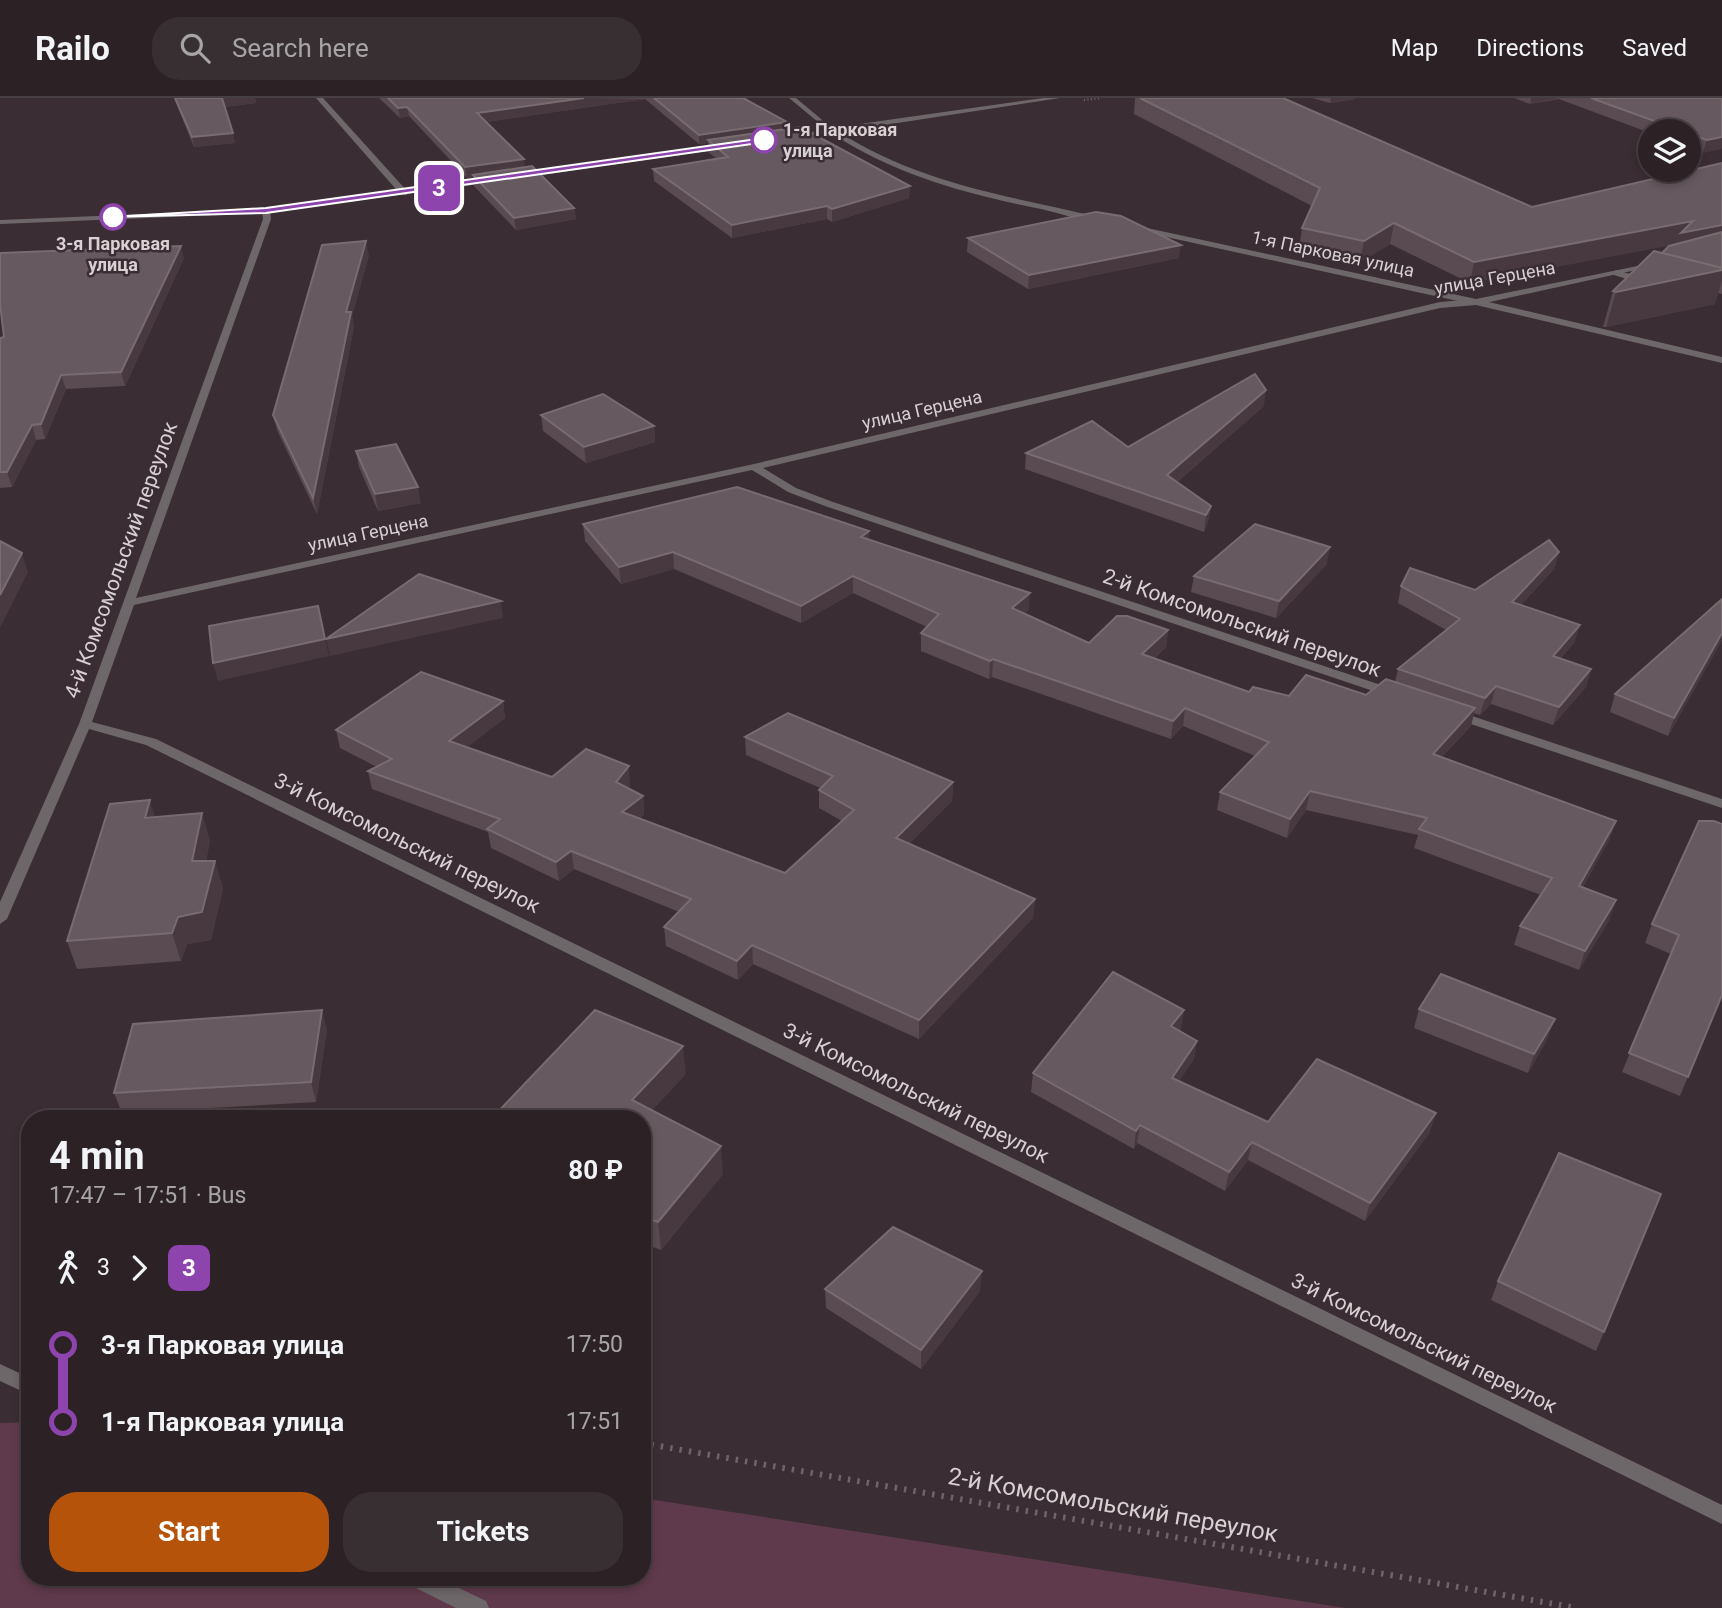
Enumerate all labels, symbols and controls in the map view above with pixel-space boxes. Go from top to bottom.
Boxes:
search box [152,17,642,80]
text: Railo [35,29,110,68]
icon: search [176,29,214,67]
text: Search here [232,33,369,63]
text: Map [1391,34,1438,62]
text: Directions [1476,34,1584,62]
text: Saved [1622,34,1687,62]
place label: 1-я Парковая улица [783,119,897,161]
map controls [1638,119,1701,182]
button: layers [1638,119,1701,182]
marker: 1-я Парковая улица [751,127,777,153]
line badge: 3 [416,165,462,211]
text: 3 [432,174,446,202]
marker: 3-я Парковая улица [100,204,126,230]
street label: 1-я Парковая улица [1250,226,1416,281]
place label: 3-я Парковая улица [56,233,170,275]
street label: улица Герцена [1433,257,1557,298]
street label: улица Герцена [860,386,984,433]
street label: 4-й Комсомольский переулок [60,418,183,702]
street label: улица Герцена [306,510,430,555]
street label: 2-й Комсомольский переулок [1100,564,1385,682]
street label: 3-й Комсомольский переулок [270,768,544,918]
street label: 3-й Комсомольский переулок [779,1018,1053,1168]
text: 4 min [49,1134,145,1178]
text: 80 ₽ [568,1155,623,1185]
text: 17:47 – 17:51 · Bus [49,1182,246,1209]
icon: walk [49,1249,87,1287]
icon: forward [120,1249,158,1287]
text: 3 [97,1254,110,1281]
text: 3 [182,1254,196,1282]
street label: 3-й Комсомольский переулок [1287,1268,1561,1418]
text: 3-я Парковая улица [101,1330,344,1360]
text: 17:50 [566,1331,623,1358]
text: 1-я Парковая улица [101,1407,344,1437]
text: 17:51 [566,1408,623,1435]
street label: 2-й Комсомольский переулок [946,1462,1280,1548]
button: Start [49,1492,329,1572]
button: Tickets [343,1492,623,1572]

